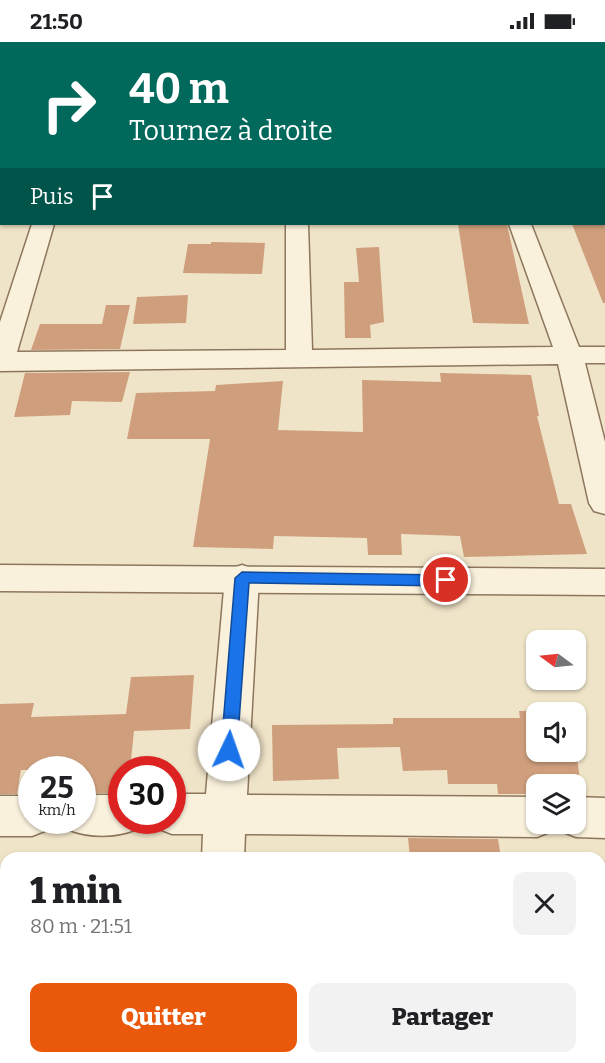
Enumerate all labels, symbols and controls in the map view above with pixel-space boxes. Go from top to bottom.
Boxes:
text: 21:50 [30,8,83,35]
text: 40 m [129,64,229,114]
icon: right [30,66,108,144]
text: Tournez à droite [129,115,333,147]
icon: arrive [86,180,119,213]
text: Puis [30,183,74,210]
pin [420,554,471,605]
icon: arrive [429,563,462,596]
north arrow [526,630,586,690]
map controls [526,630,586,834]
button: sound [526,702,586,762]
position arrow [197,718,261,782]
speed limit sign: 30 [108,756,186,834]
text: 25 [40,770,74,806]
button: layers [526,774,586,834]
text: km/h [38,801,76,819]
text: 1 min [30,869,122,913]
button: close [513,872,576,935]
text: 80 m · 21:51 [30,914,132,938]
button: Quitter [30,983,297,1052]
button: Partager [309,983,576,1052]

